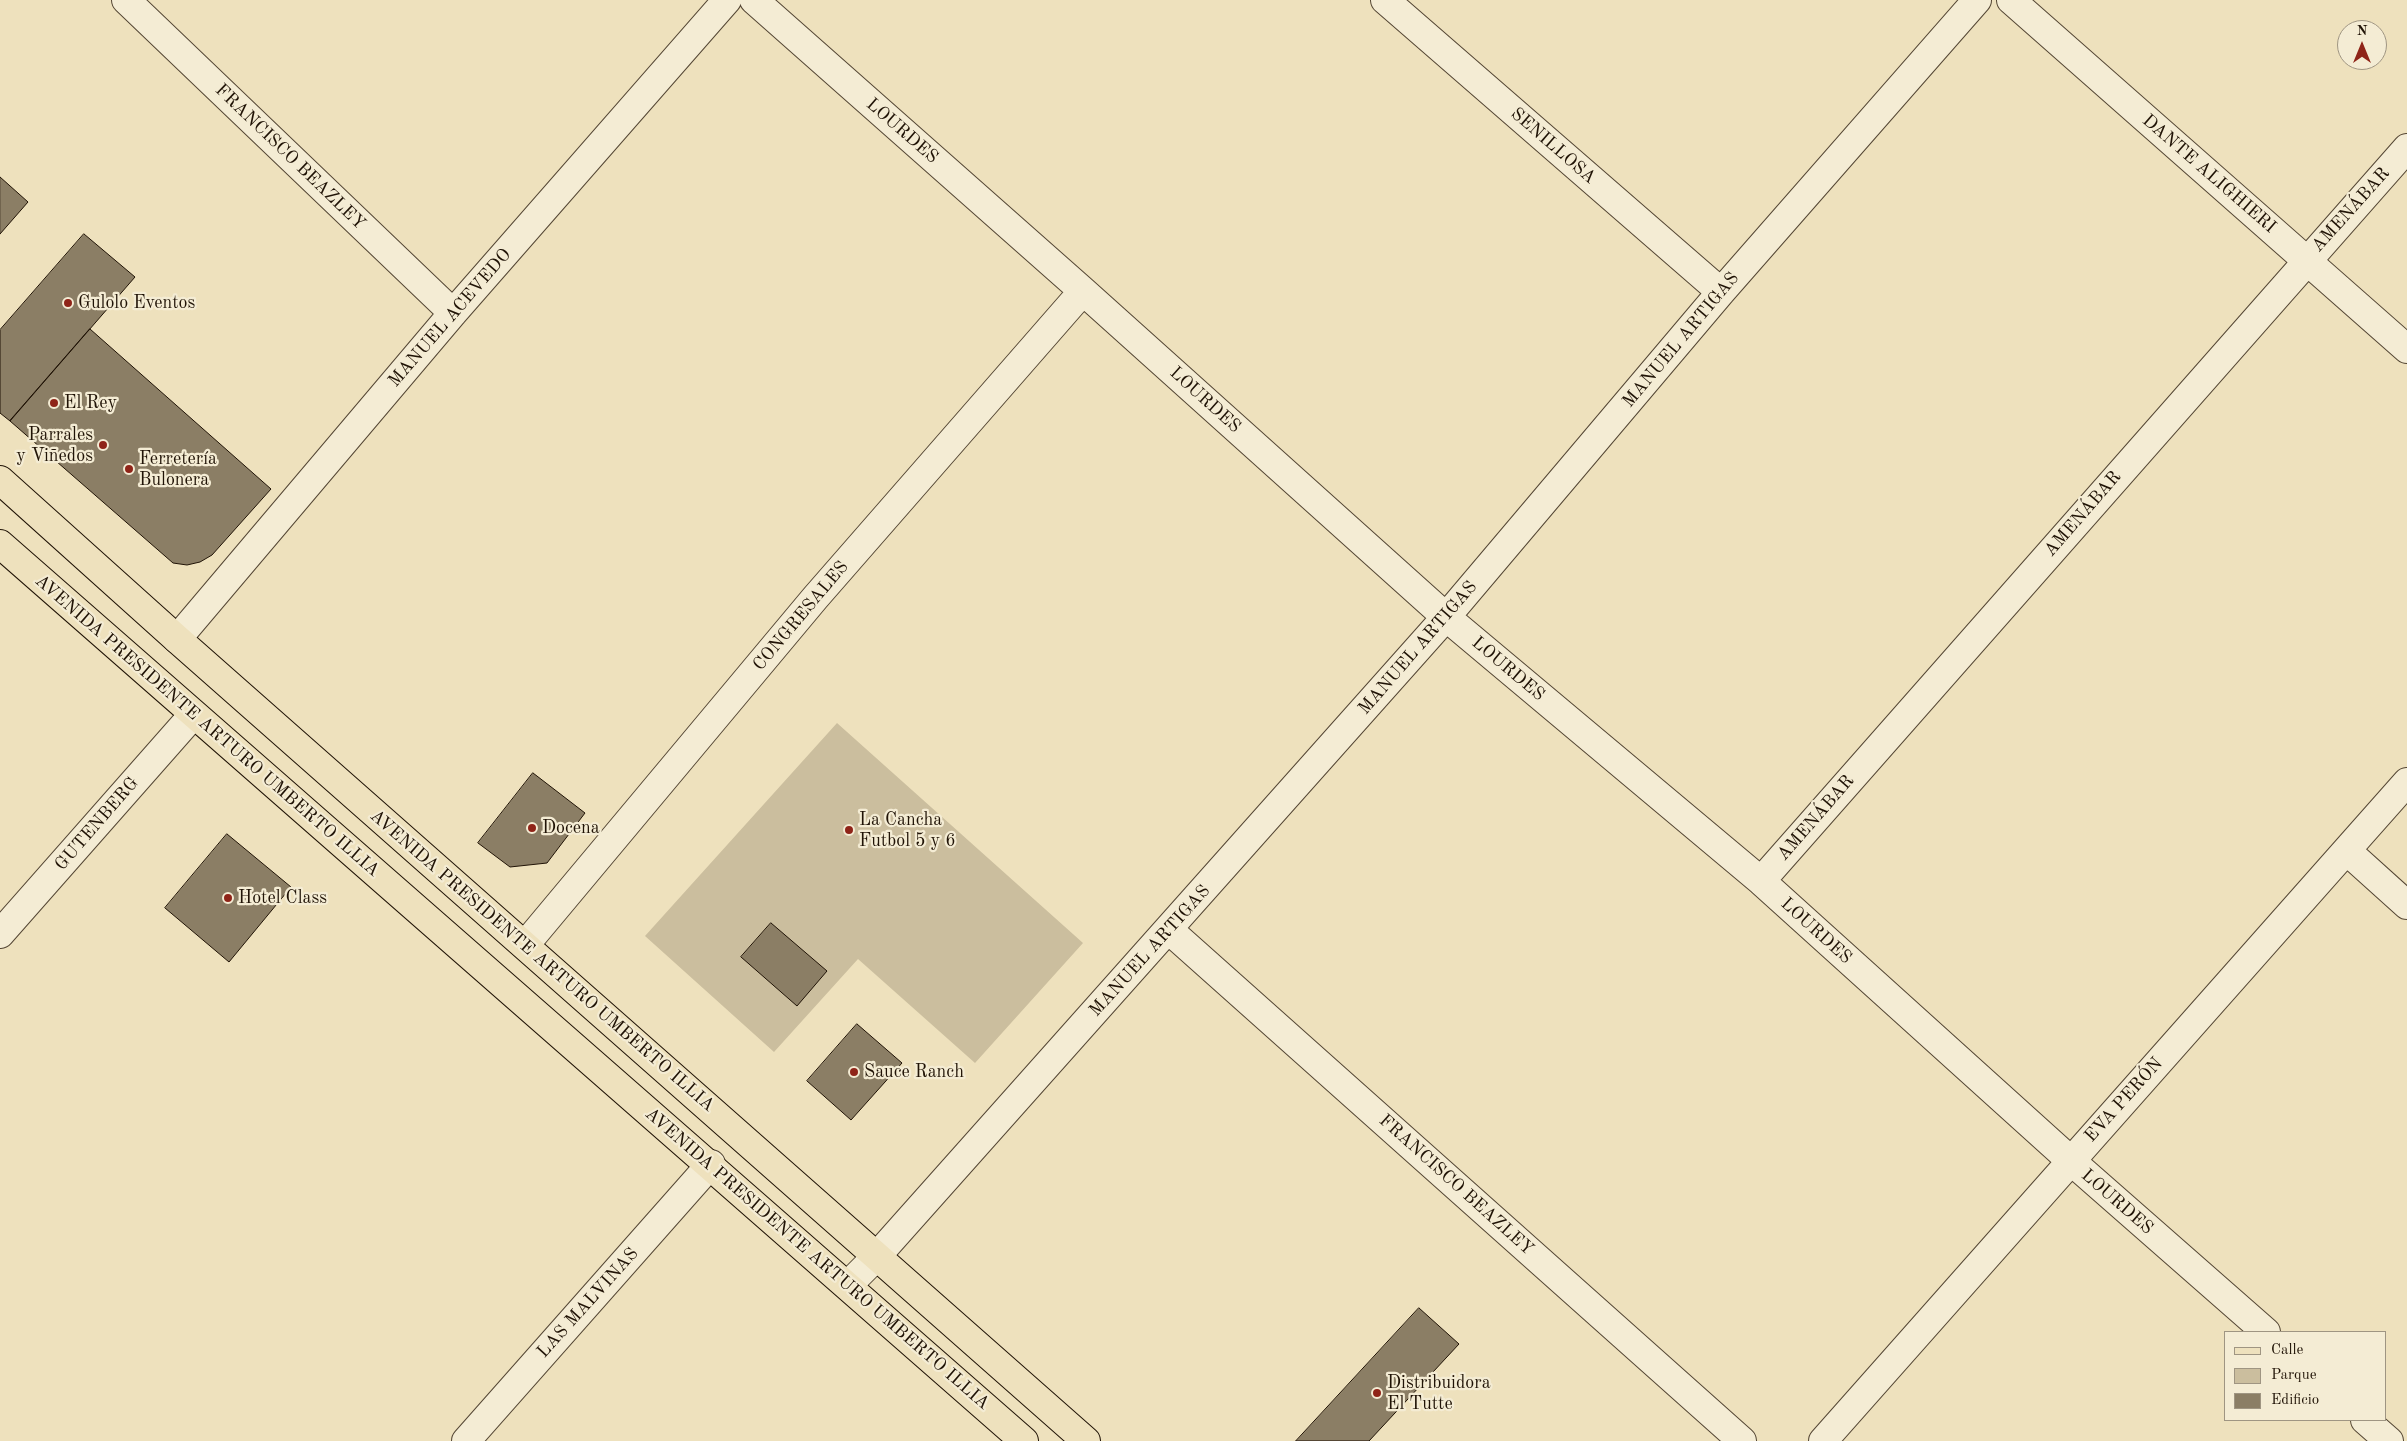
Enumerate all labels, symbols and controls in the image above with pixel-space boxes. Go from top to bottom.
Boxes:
north arrow [2337,20,2387,70]
text: N [2357,24,2367,38]
street label: FRANCISCO BEAZLEY [210,80,370,234]
street label: LOURDES [861,94,943,168]
street label: SENILLOSA [1506,103,1600,189]
street label: DANTE ALIGHIERI [2138,110,2280,238]
street label: AMENÁBAR [2307,163,2395,257]
street label: MANUEL ACEVEDO [384,244,516,392]
street label: MANUEL ARTIGAS [1618,268,1744,412]
place label: Gulolo Eventos [78,292,195,314]
marker: Gulolo Eventos [62,297,74,309]
street label: LOURDES [1165,362,1245,438]
place label: El Rey [64,392,117,414]
marker: El Rey [48,397,60,409]
place label: Parrales y Viñedos [16,424,93,466]
marker: Parrales y Viñedos [97,439,109,451]
place label: Ferretería Bulonera [139,448,217,490]
marker: Ferretería Bulonera [123,463,135,475]
street label: AMENÁBAR [2040,467,2126,561]
street label: CONGRESALES [749,557,853,675]
street label: AVENIDA PRESIDENTE ARTURO UMBERTO ILLIA [30,570,384,882]
street label: MANUEL ARTIGAS [1354,577,1482,719]
street label: LOURDES [1467,632,1549,706]
street label: AMENÁBAR [1773,771,1859,865]
street label: GUTENBERG [51,773,143,875]
street label: AVENIDA PRESIDENTE ARTURO UMBERTO ILLIA [365,805,719,1117]
place label: La Cancha Futbol 5 y 6 [859,809,956,852]
place label: Docena [542,817,600,839]
marker: Docena [526,822,538,834]
marker: La Cancha Futbol 5 y 6 [843,824,855,836]
street label: MANUEL ARTIGAS [1085,881,1215,1021]
place label: Hotel Class [238,887,327,909]
marker: Hotel Class [222,892,234,904]
street label: LOURDES [1776,893,1856,969]
street label: EVA PERÓN [2080,1053,2168,1147]
place label: Sauce Ranch [864,1061,964,1083]
marker: Sauce Ranch [848,1066,860,1078]
street label: AVENIDA PRESIDENTE ARTURO UMBERTO ILLIA [640,1103,994,1415]
street label: FRANCISCO BEAZLEY [1374,1110,1538,1260]
street label: LOURDES [2076,1165,2158,1239]
street label: LAS MALVINAS [533,1243,643,1363]
legend [2224,1331,2387,1421]
text: Calle [2271,1343,2303,1358]
text: Parque [2271,1368,2317,1383]
place label: Distribuidora El Tutte [1387,1372,1491,1415]
marker: Distribuidora El Tutte [1371,1387,1383,1399]
text: Edificio [2271,1393,2319,1408]

